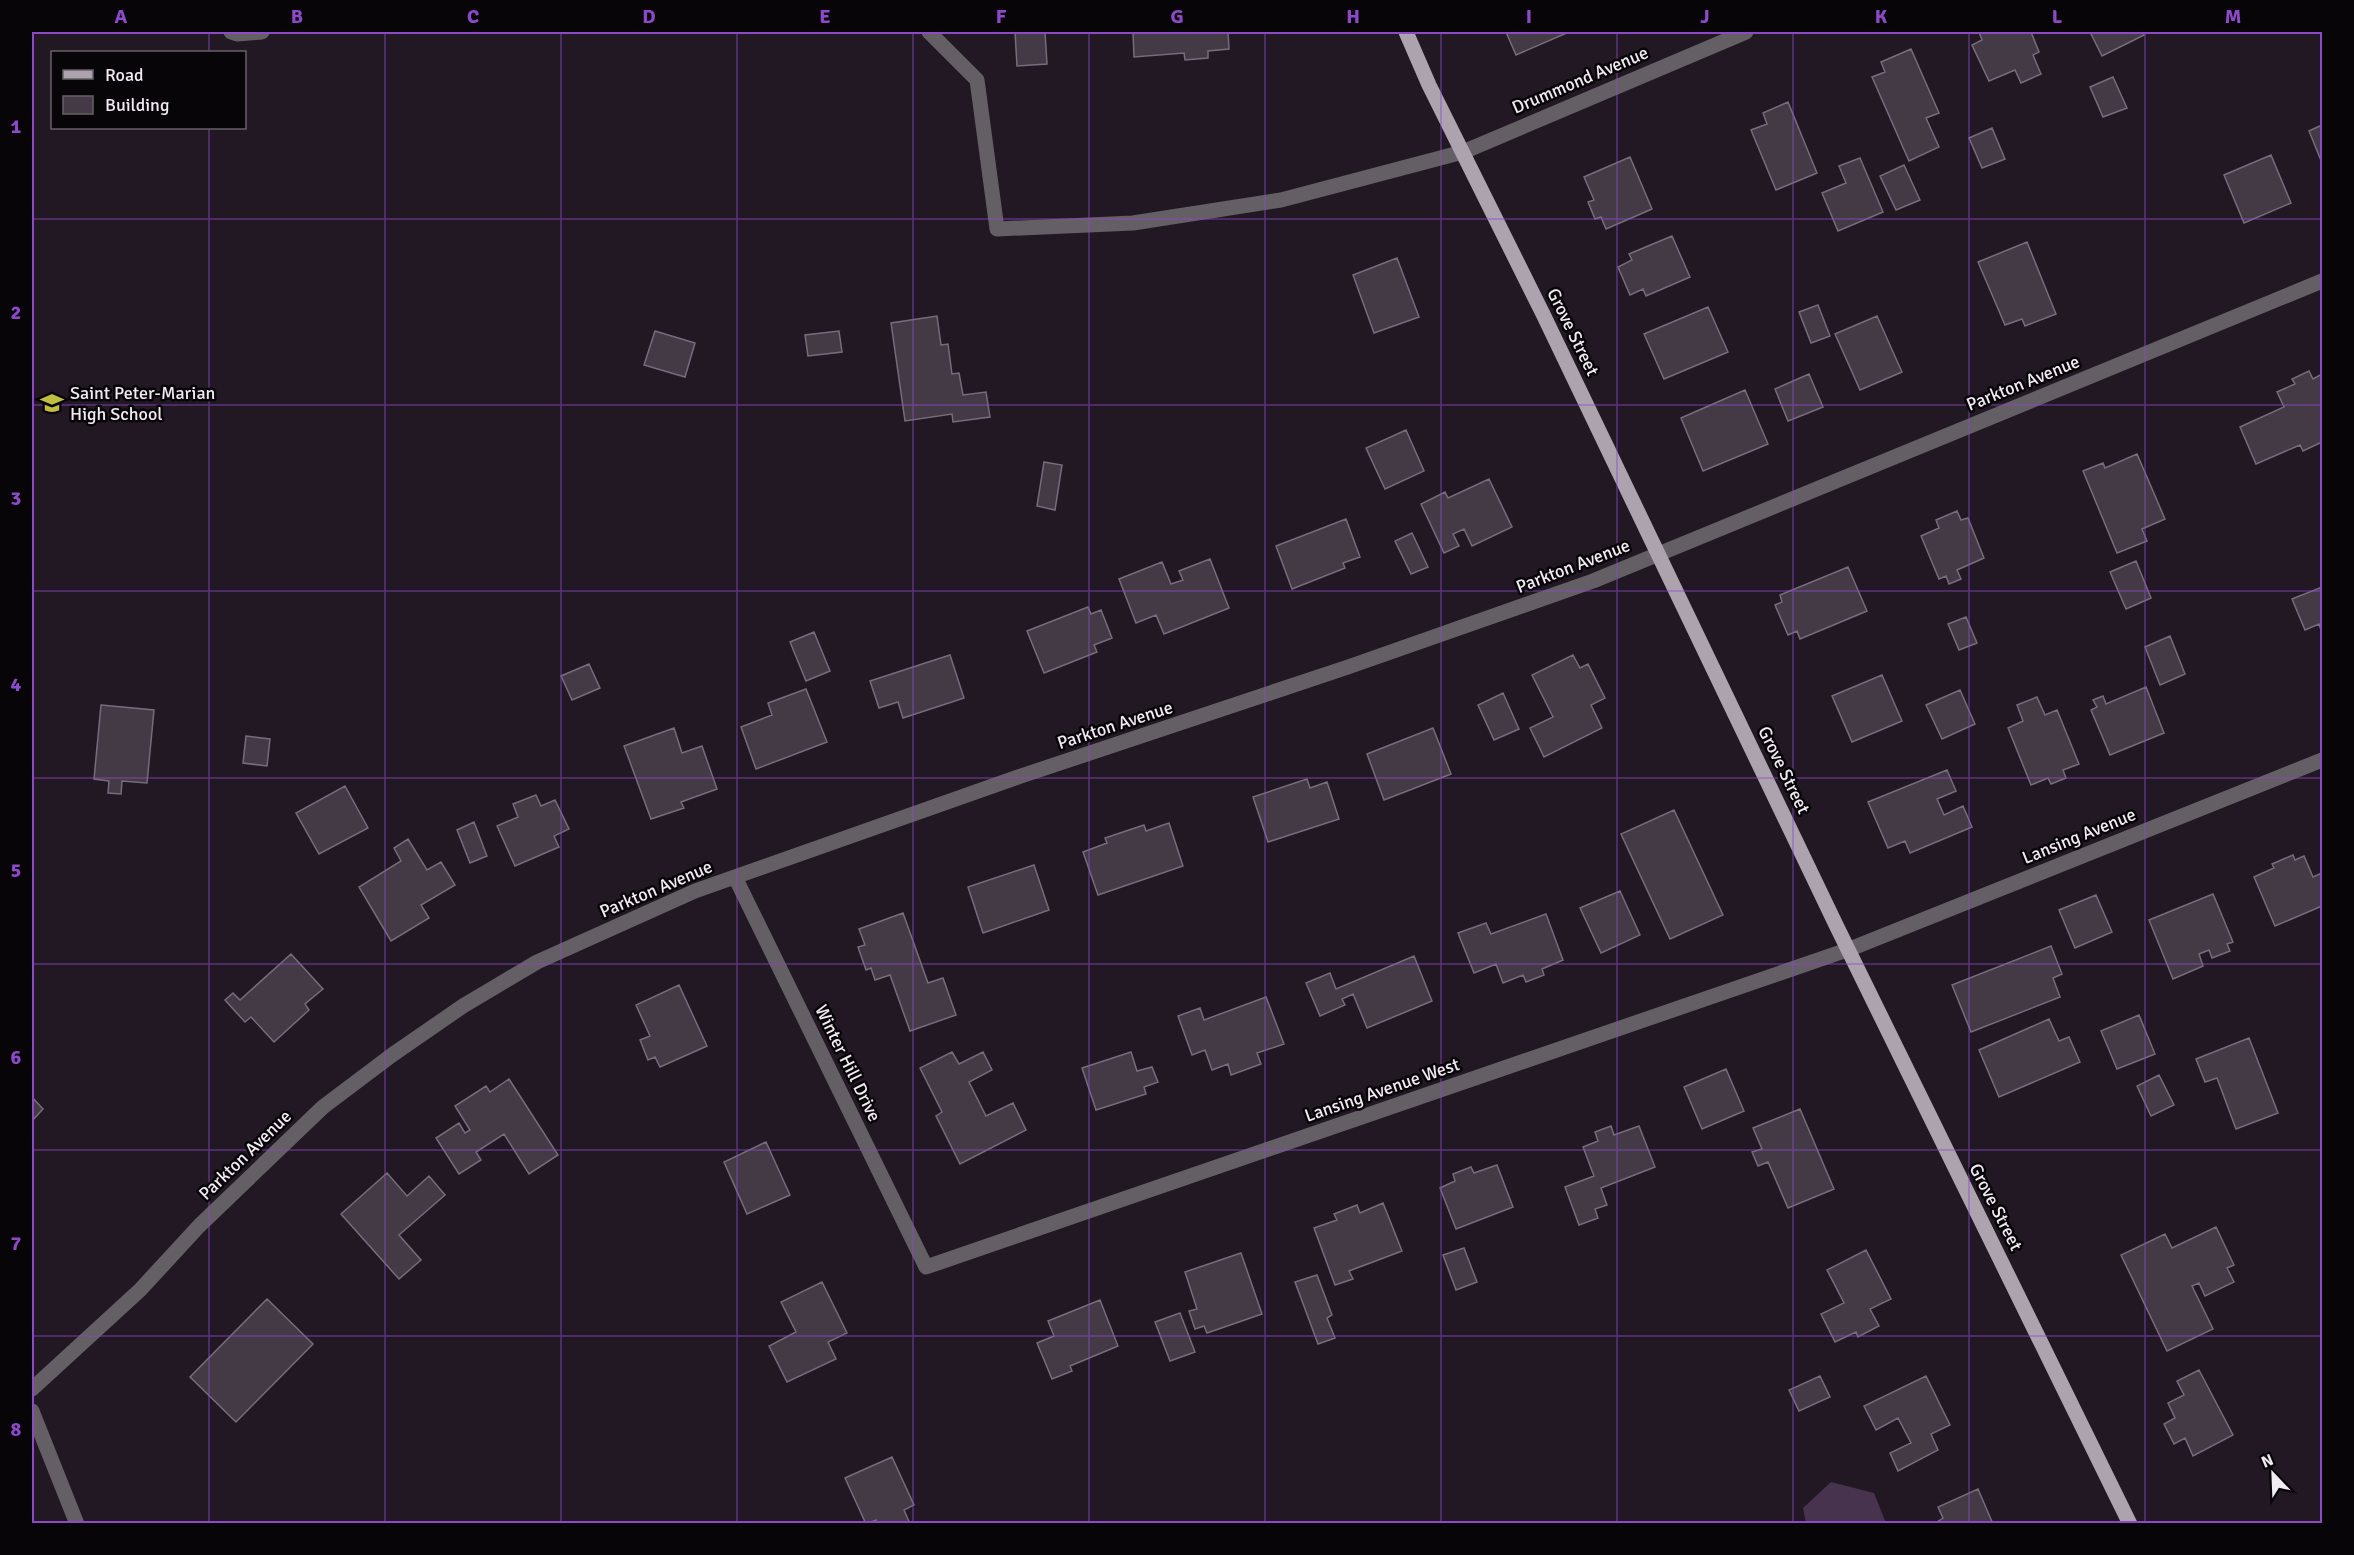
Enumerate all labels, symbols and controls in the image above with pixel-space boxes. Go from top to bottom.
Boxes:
text: A [115,4,128,29]
text: B [291,4,303,29]
text: C [467,4,479,29]
text: D [642,4,656,29]
text: E [819,4,831,29]
text: F [996,4,1007,29]
text: G [1170,4,1184,29]
text: H [1346,4,1360,29]
text: I [1526,4,1532,29]
text: J [1700,4,1710,29]
text: K [1875,4,1888,29]
text: L [2052,4,2063,29]
text: M [2225,4,2241,29]
street label: Drummond Avenue [1509,41,1651,119]
legend [51,51,246,129]
text: Road [105,64,144,86]
text: Building [105,94,169,116]
text: 1 [11,114,22,139]
street label: Grove Street [1542,285,1604,379]
text: 2 [11,300,21,325]
street label: Parkton Avenue [1963,350,2083,416]
place label: Saint Peter-Marian High School [70,382,215,425]
school or university icon: Saint Peter-Marian High School [39,390,65,416]
text: 3 [11,486,21,511]
street label: Parkton Avenue [1513,534,1633,598]
text: 4 [11,672,22,697]
street label: Parkton Avenue [1054,696,1176,754]
street label: Grove Street [1753,723,1815,817]
street label: Lansing Avenue [2019,803,2139,869]
street label: Parkton Avenue [596,855,716,923]
text: 5 [11,858,21,883]
street label: Winter Hill Drive [810,1001,886,1125]
text: 6 [11,1045,22,1070]
street label: Lansing Avenue West [1302,1053,1462,1127]
street label: Parkton Avenue [194,1105,296,1205]
street label: Grove Street [1965,1160,2027,1254]
text: 7 [11,1231,22,1256]
text: 8 [11,1417,22,1442]
north arrow [2243,1444,2303,1504]
text: N [2258,1450,2277,1472]

